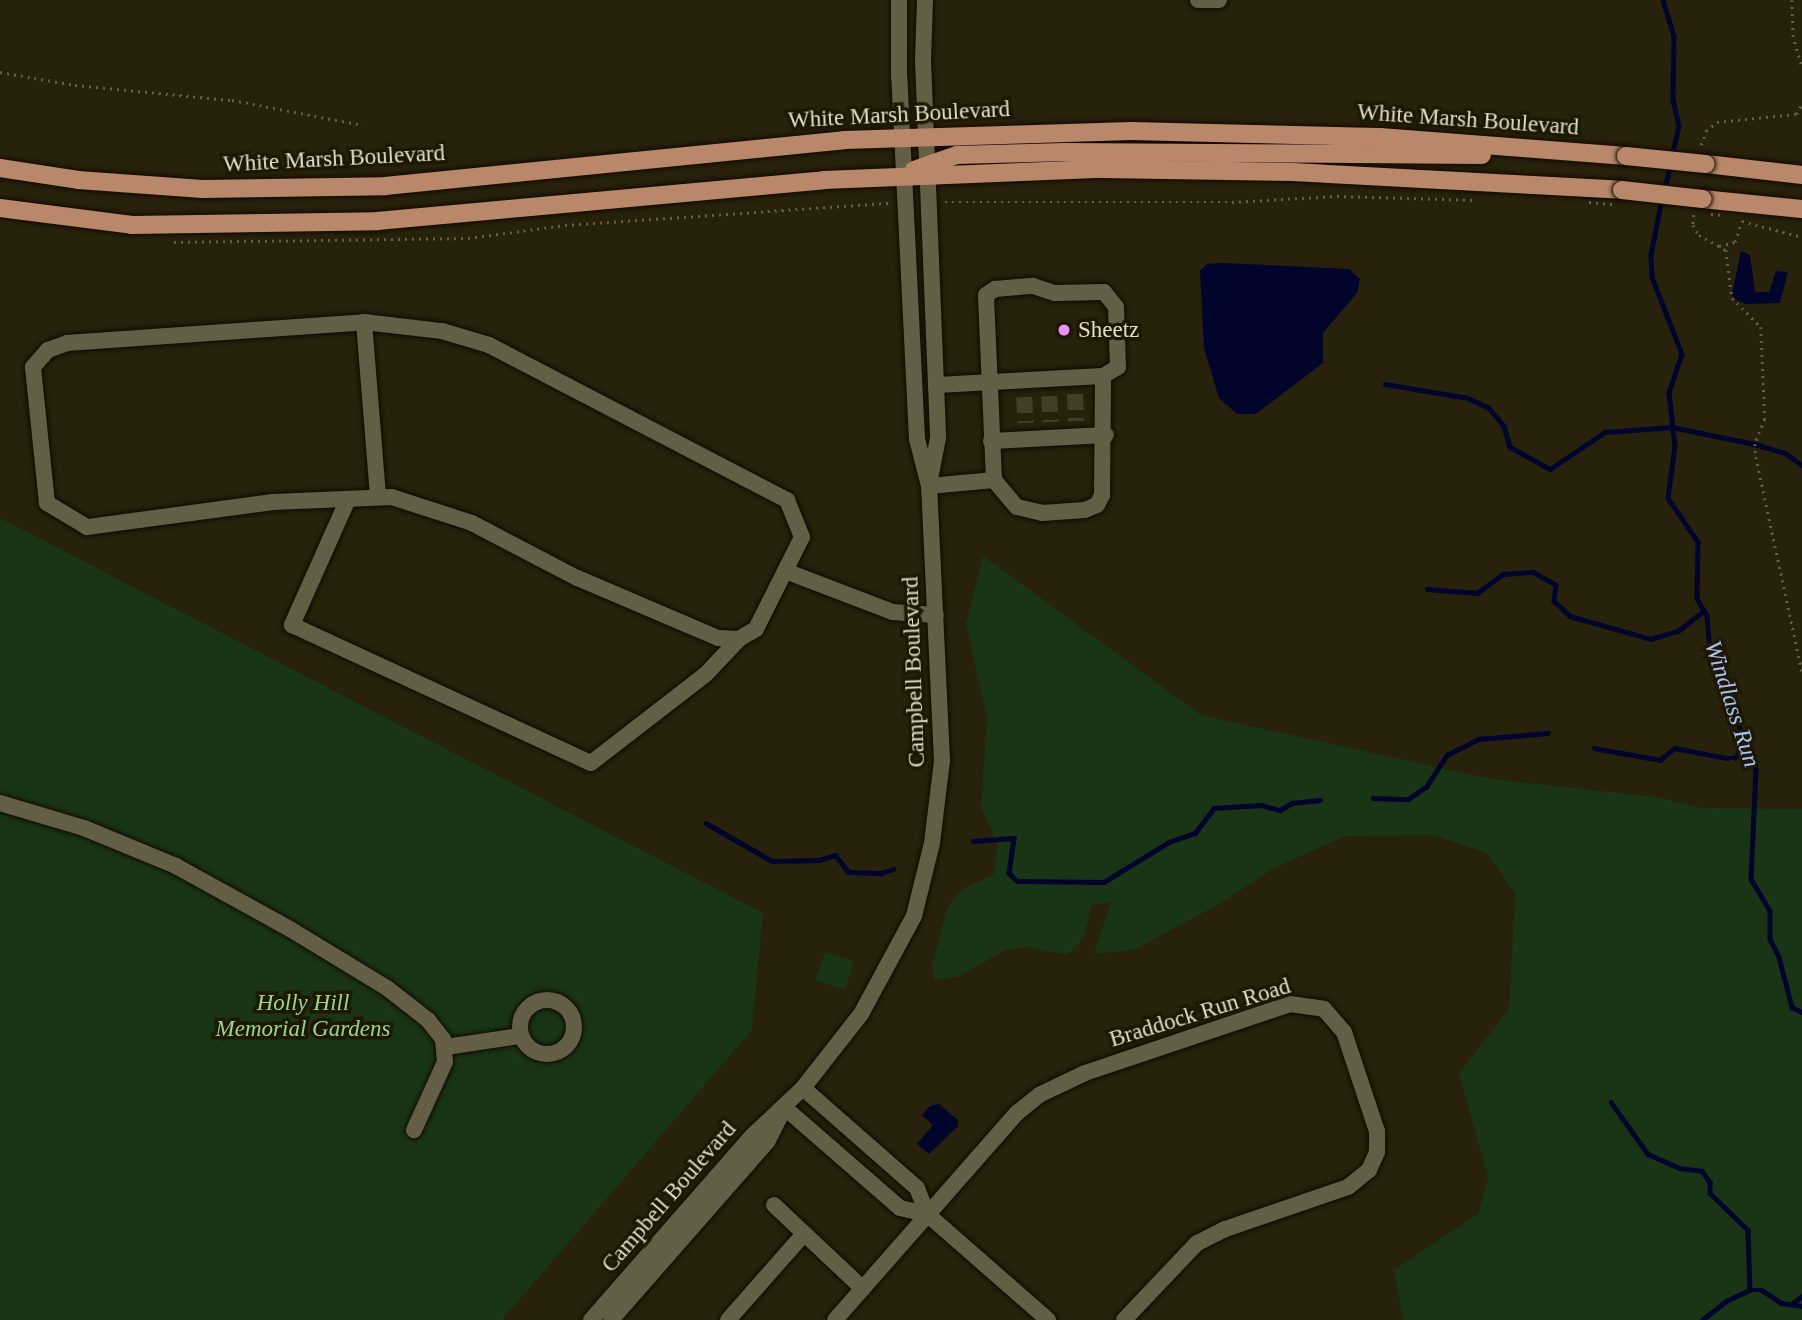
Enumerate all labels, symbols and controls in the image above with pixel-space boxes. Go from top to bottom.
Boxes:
street label: White Marsh Boulevard [787,95,1011,135]
street label: White Marsh Boulevard [1356,98,1580,142]
street label: White Marsh Boulevard [222,139,446,179]
place label: Sheetz [1078,316,1139,344]
marker: Sheetz [1056,322,1072,338]
street label: Campbell Boulevard [897,576,931,768]
water label: Windlass Run [1698,637,1766,771]
street label: Braddock Run Road [1106,972,1294,1054]
park label: Holly Hill Memorial Gardens [216,989,390,1043]
street label: Campbell Boulevard [596,1116,742,1278]

